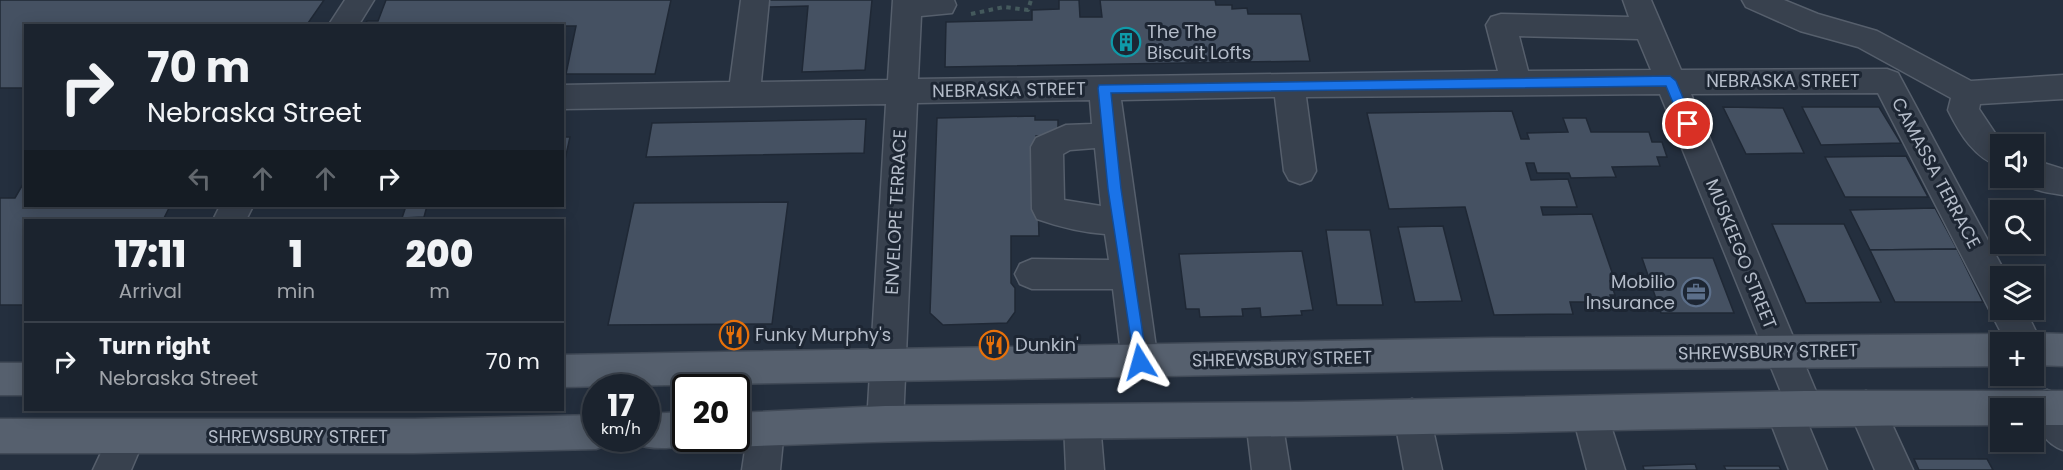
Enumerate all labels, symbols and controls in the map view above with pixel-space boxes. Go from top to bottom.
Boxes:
place label: The The Biscuit Lofts [1147,19,1251,65]
building icon: The The Biscuit Lofts [1110,26,1142,58]
text: 70 m [147,38,250,97]
icon: right [48,48,126,126]
street label: NEBRASKA STREET [1706,68,1860,93]
street label: NEBRASKA STREET [932,76,1086,103]
street label: CAMASSA TERRACE [1886,93,1987,253]
text: Nebraska Street [147,94,362,131]
pin [1662,98,1713,149]
icon: arrive [1671,107,1704,140]
street label: ENVELOPE TERRACE [879,129,912,295]
map controls [1990,134,2044,452]
button: sound [1990,134,2044,188]
icon: left [183,162,216,195]
icon: ahead [246,162,279,195]
icon: ahead [309,162,342,195]
icon: right [372,162,405,195]
street label: MUSKEEGO STREET [1700,175,1783,333]
button: search [1990,200,2044,254]
text: 17:11 [115,229,186,280]
text: 1 [289,229,303,280]
text: 200 [406,229,473,280]
button: layers [1990,266,2044,320]
place label: Mobilio Insurance [1586,269,1675,315]
office icon: Mobilio Insurance [1680,276,1712,308]
text: Arrival [119,277,182,305]
text: min [277,277,315,305]
text: m [429,277,450,305]
restaurant icon: Funky Murphy's [718,319,750,351]
place label: Funky Murphy's [755,322,891,347]
restaurant icon: Dunkin' [978,329,1010,361]
position arrow [1108,330,1172,394]
text: Turn right [99,331,210,362]
place label: Dunkin' [1015,332,1079,357]
button: + [1990,332,2044,386]
street label: SHREWSBURY STREET [1678,337,1859,366]
street label: SHREWSBURY STREET [1192,344,1373,373]
icon: right [48,345,81,378]
text: 70 m [486,346,540,377]
text: Nebraska Street [99,364,258,392]
speed limit sign: 20 [672,374,750,452]
text: 17 [607,384,635,427]
button: − [1990,398,2044,452]
text: km/h [601,418,641,439]
street label: SHREWSBURY STREET [208,424,388,449]

